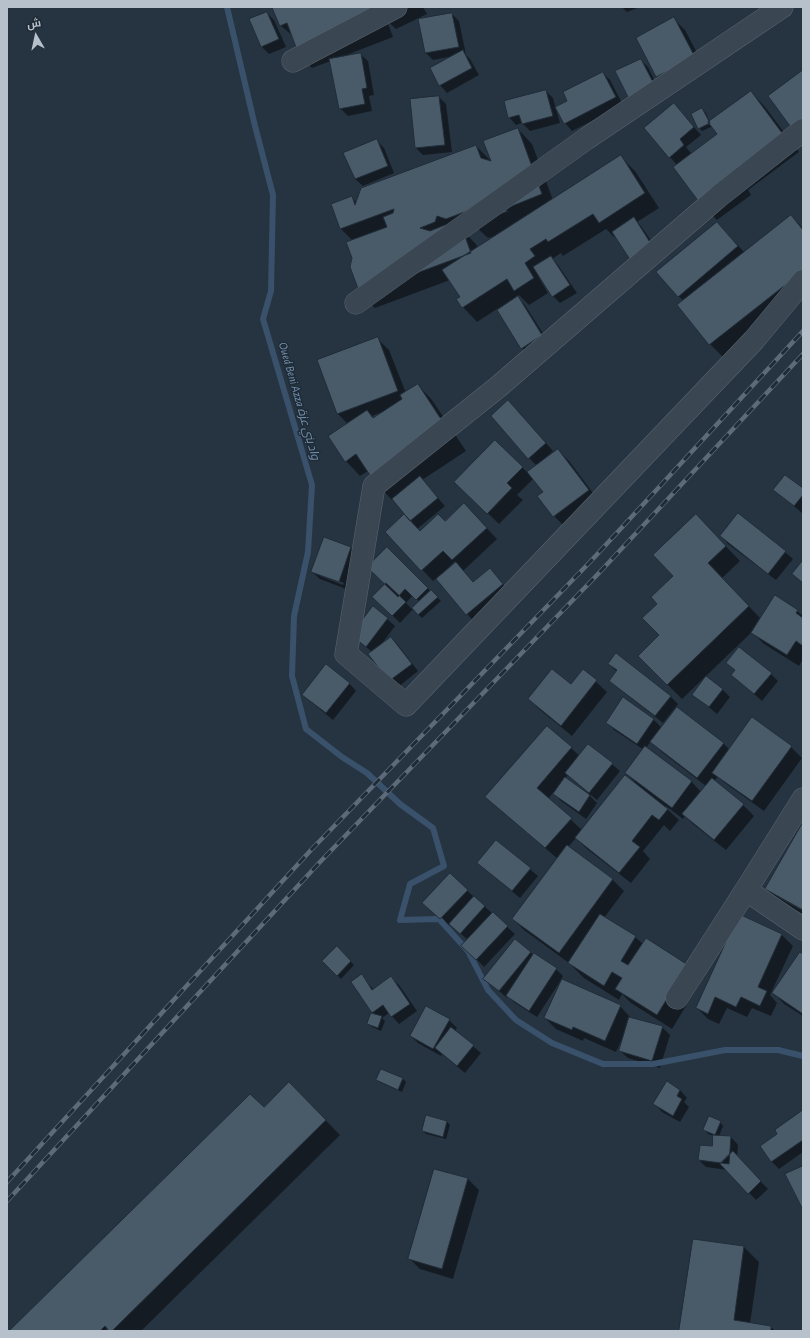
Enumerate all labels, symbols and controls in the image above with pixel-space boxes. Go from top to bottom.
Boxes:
north arrow [16,16,56,56]
text: ش [26,17,42,30]
water label: Oued Beni Azza واد بني عزة [275,340,323,462]

